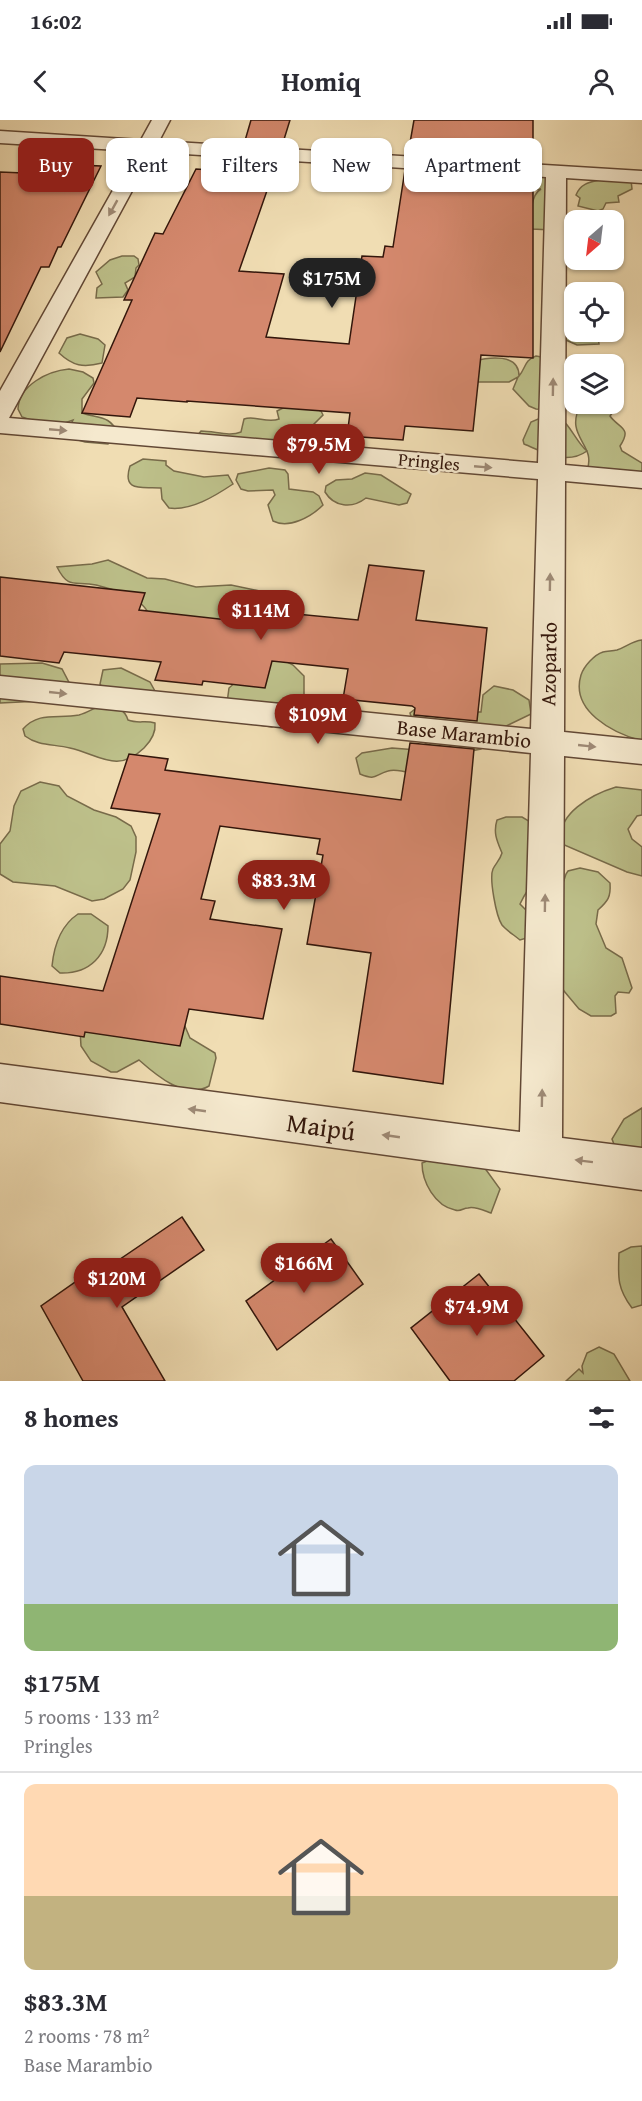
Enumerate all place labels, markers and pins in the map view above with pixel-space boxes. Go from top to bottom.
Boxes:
pin: $175M [290,258,374,309]
pin: $79.5M [270,424,368,475]
pin: $114M [219,590,303,641]
pin: $109M [276,694,360,745]
pin: $83.3M [235,860,333,911]
pin: $166M [262,1243,346,1294]
pin: $120M [75,1258,159,1309]
pin: $74.9M [428,1286,526,1337]

